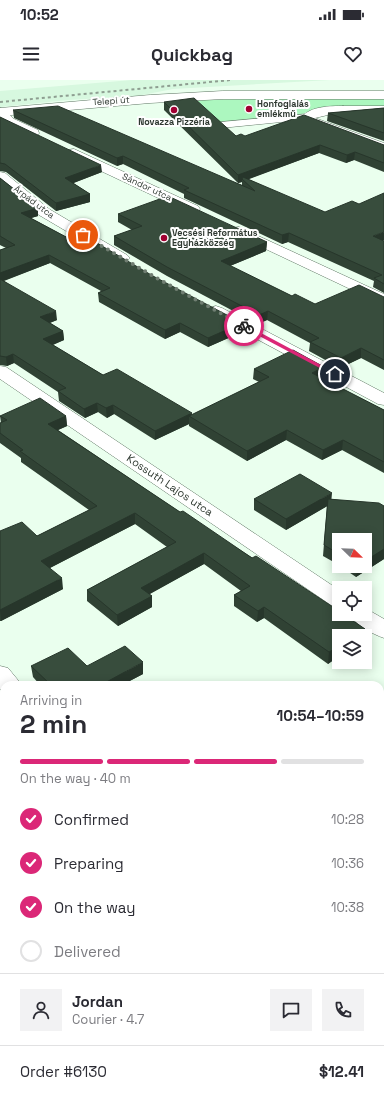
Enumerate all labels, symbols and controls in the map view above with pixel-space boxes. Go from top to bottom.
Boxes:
text: 10:52 [20,5,59,24]
icon: menu [20,43,42,65]
text: Quickbag [151,43,233,66]
icon: heart [342,43,364,65]
street label: Telepi út [92,94,130,108]
place label: Honfoglalás emlékmű [257,98,309,120]
marker: Honfoglalás emlékmű [244,104,254,114]
marker: Novazza Pizzéria [169,105,179,115]
place label: Novazza Pizzéria [138,116,210,128]
street label: Sándor utca [120,170,174,204]
street label: Árpád utca [11,183,57,221]
pin [66,218,100,252]
icon: bag [72,224,94,246]
place label: Vecsési Református Egyházközség [172,227,258,249]
marker: Vecsési Református Egyházközség [159,233,169,243]
courier [224,306,264,346]
icon: bike [233,315,255,337]
pin [318,357,352,391]
icon: home [324,363,346,385]
street label: Kossuth Lajos utca [124,451,216,519]
north arrow [332,533,372,573]
map controls [332,533,372,669]
button: locate [332,581,372,621]
button: layers [332,629,372,669]
text: Arriving in [20,692,82,709]
text: 10:54–10:59 [276,706,364,725]
text: 2 min [20,707,87,741]
text: On the way · 40 m [20,770,131,787]
icon: check [20,808,42,830]
text: Confirmed [54,810,129,829]
text: 10:28 [331,811,364,828]
icon: check [20,852,42,874]
text: Preparing [54,854,124,873]
text: 10:36 [331,855,364,872]
icon: check [20,896,42,918]
text: On the way [54,898,135,917]
text: 10:38 [331,899,364,916]
text: Delivered [54,942,121,961]
button: person [20,989,62,1031]
button: chat [270,989,312,1031]
button: phone [322,989,364,1031]
text: Jordan [72,992,123,1011]
text: Courier · 4.7 [72,1011,144,1028]
text: Order #6130 [20,1062,107,1081]
text: $12.41 [319,1062,364,1081]

